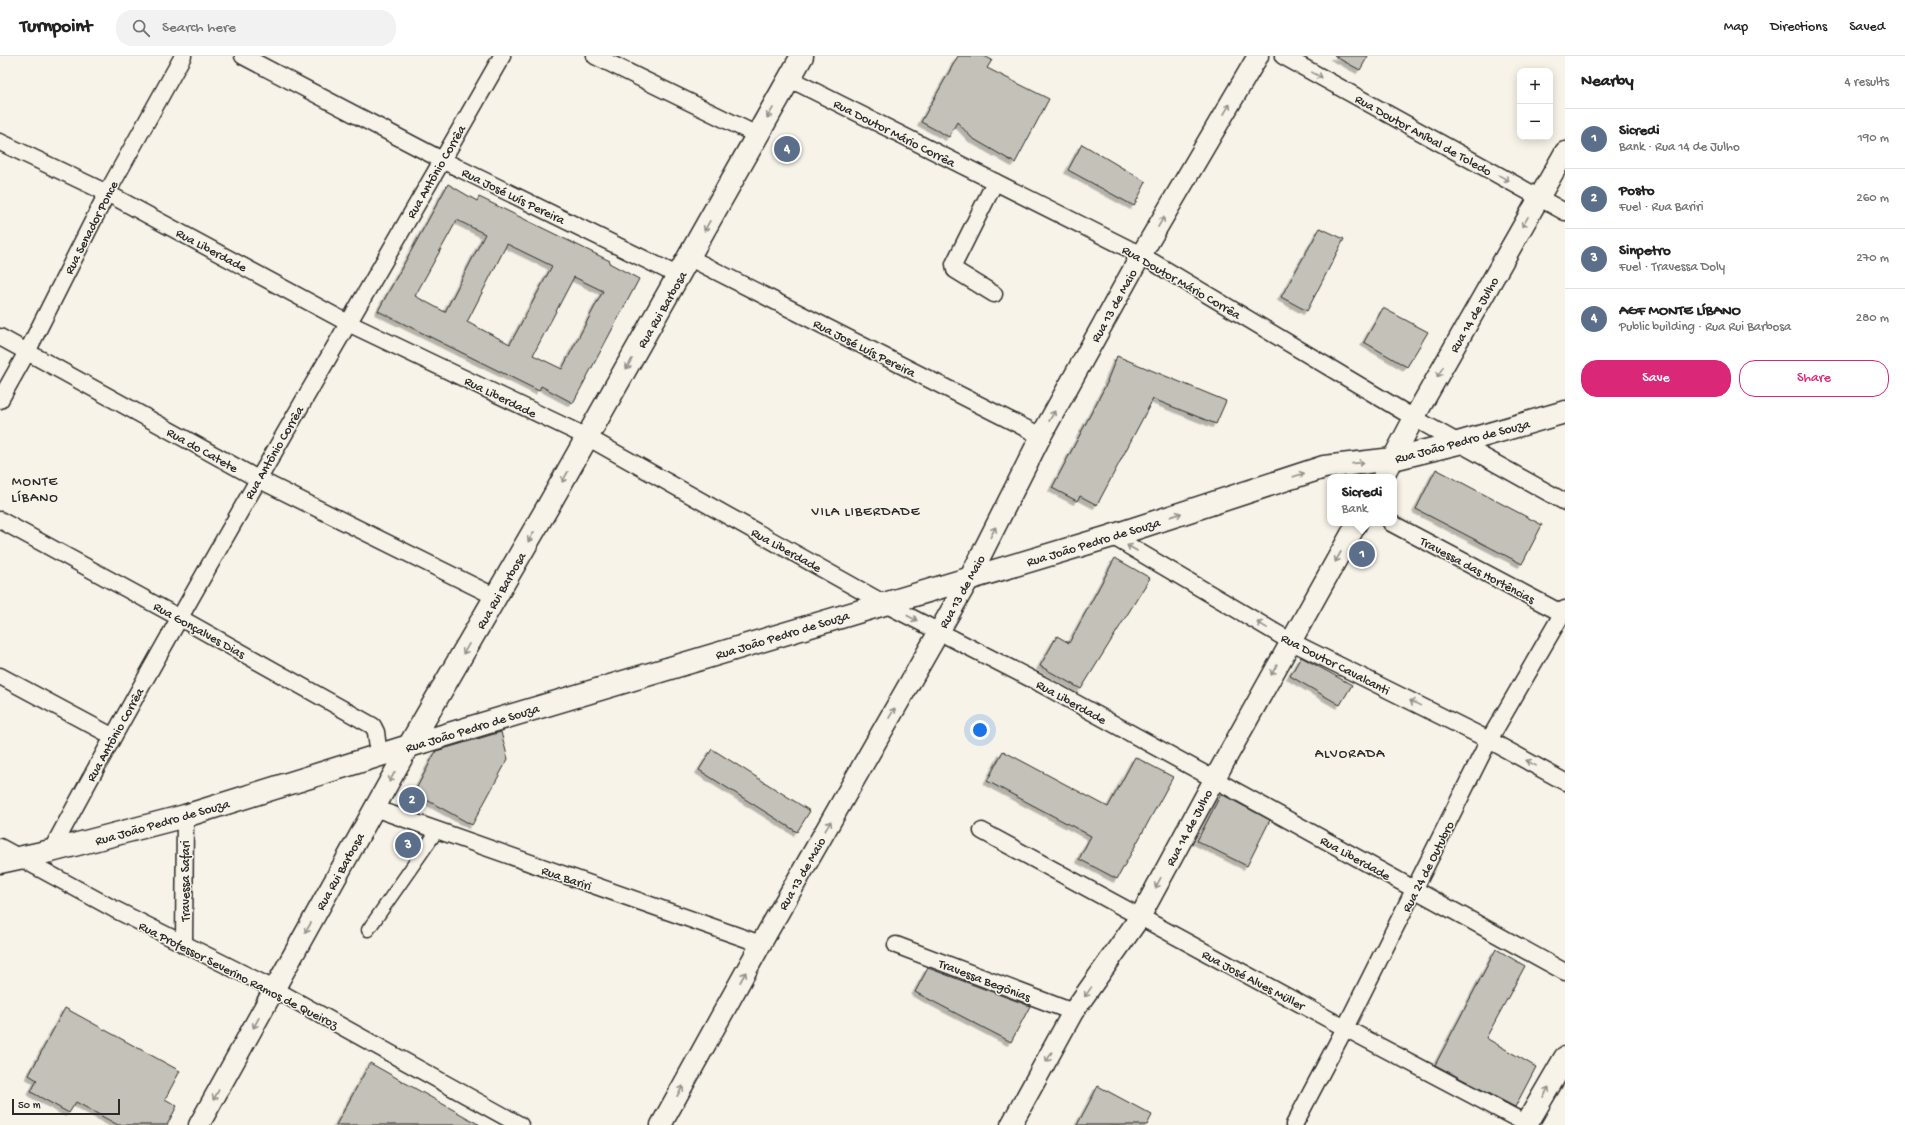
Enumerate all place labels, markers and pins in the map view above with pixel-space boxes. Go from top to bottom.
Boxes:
pin: 4 [774,134,800,164]
pin: 1 [1349,539,1375,569]
pin: 2 [399,785,425,815]
pin: 3 [395,830,421,860]

